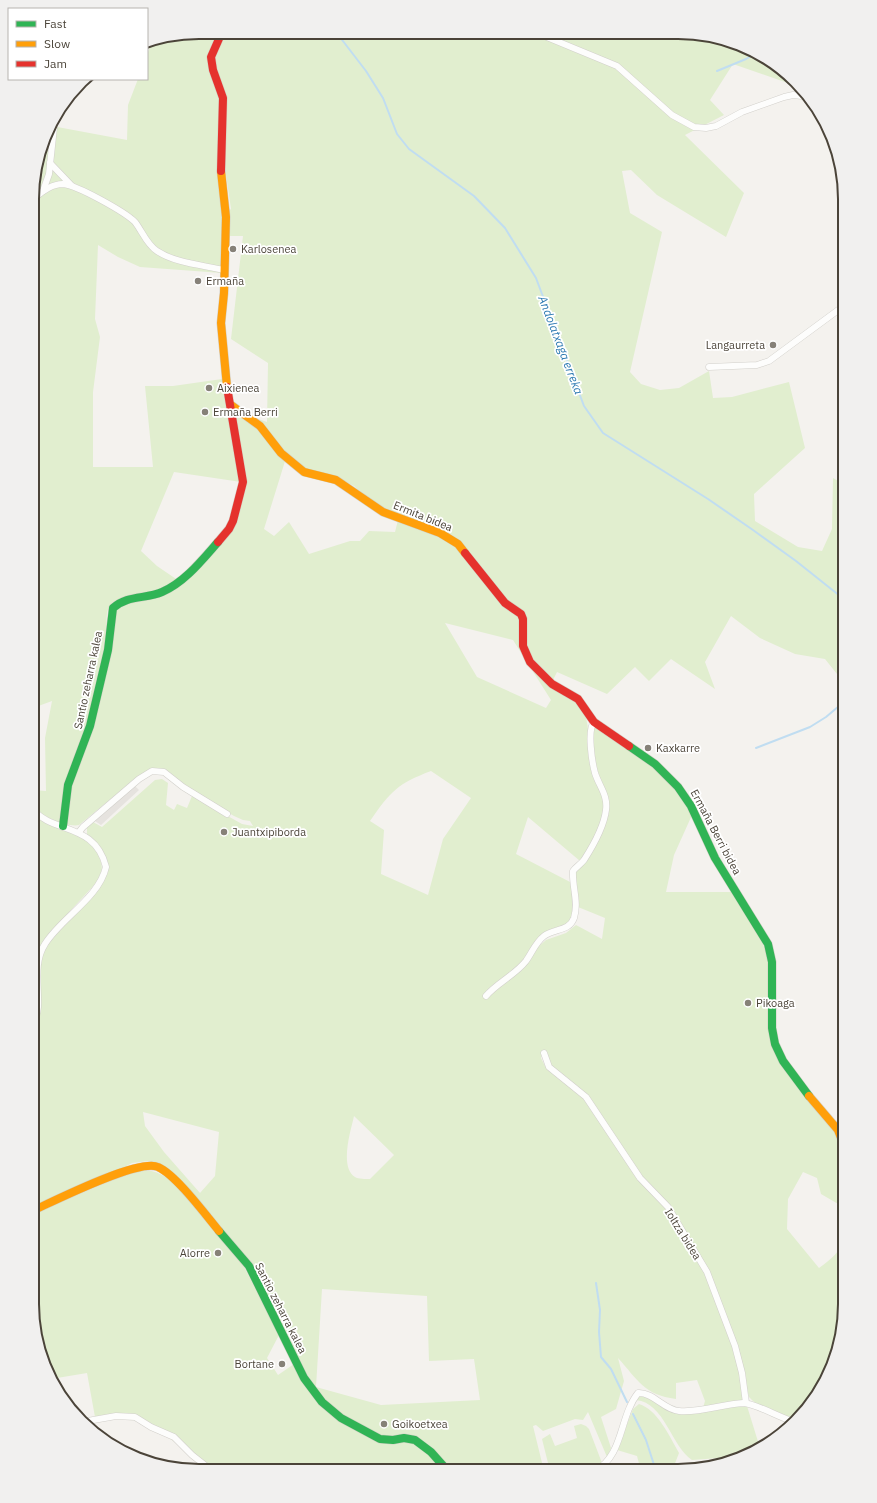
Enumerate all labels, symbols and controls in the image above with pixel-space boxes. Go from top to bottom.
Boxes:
legend [8,8,148,80]
text: Fast [44,16,67,31]
text: Slow [44,36,70,51]
text: Jam [44,56,67,71]
place label: Karlosenea [241,242,297,256]
marker: Karlosenea [228,244,238,254]
place label: Ermaña [206,274,244,288]
marker: Ermaña [193,276,203,286]
water label: Andolatxaga erreka [535,293,587,396]
place label: Langaurreta [706,338,765,352]
marker: Langaurreta [768,340,778,350]
place label: Aixienea [217,381,259,395]
marker: Aixienea [204,383,214,393]
place label: Ermaña Berri [213,405,278,419]
marker: Ermaña Berri [200,407,210,417]
street label: Ermita bidea [391,498,455,534]
street label: Santio zeharra kalea [71,629,105,730]
place label: Kaxkarre [656,741,700,755]
marker: Kaxkarre [643,743,653,753]
street label: Ermaña Berri bidea [688,787,744,877]
place label: Juantxipiborda [232,825,306,839]
marker: Juantxipiborda [219,827,229,837]
place label: Pikoaga [756,996,795,1010]
marker: Pikoaga [743,998,753,1008]
street label: Ioltza bidea [662,1206,704,1263]
place label: Alorre [180,1246,210,1260]
marker: Alorre [213,1248,223,1258]
street label: Santio zeharra kalea [252,1260,310,1356]
place label: Bortane [235,1357,274,1371]
marker: Bortane [277,1359,287,1369]
place label: Goikoetxea [392,1417,448,1431]
marker: Goikoetxea [379,1419,389,1429]

